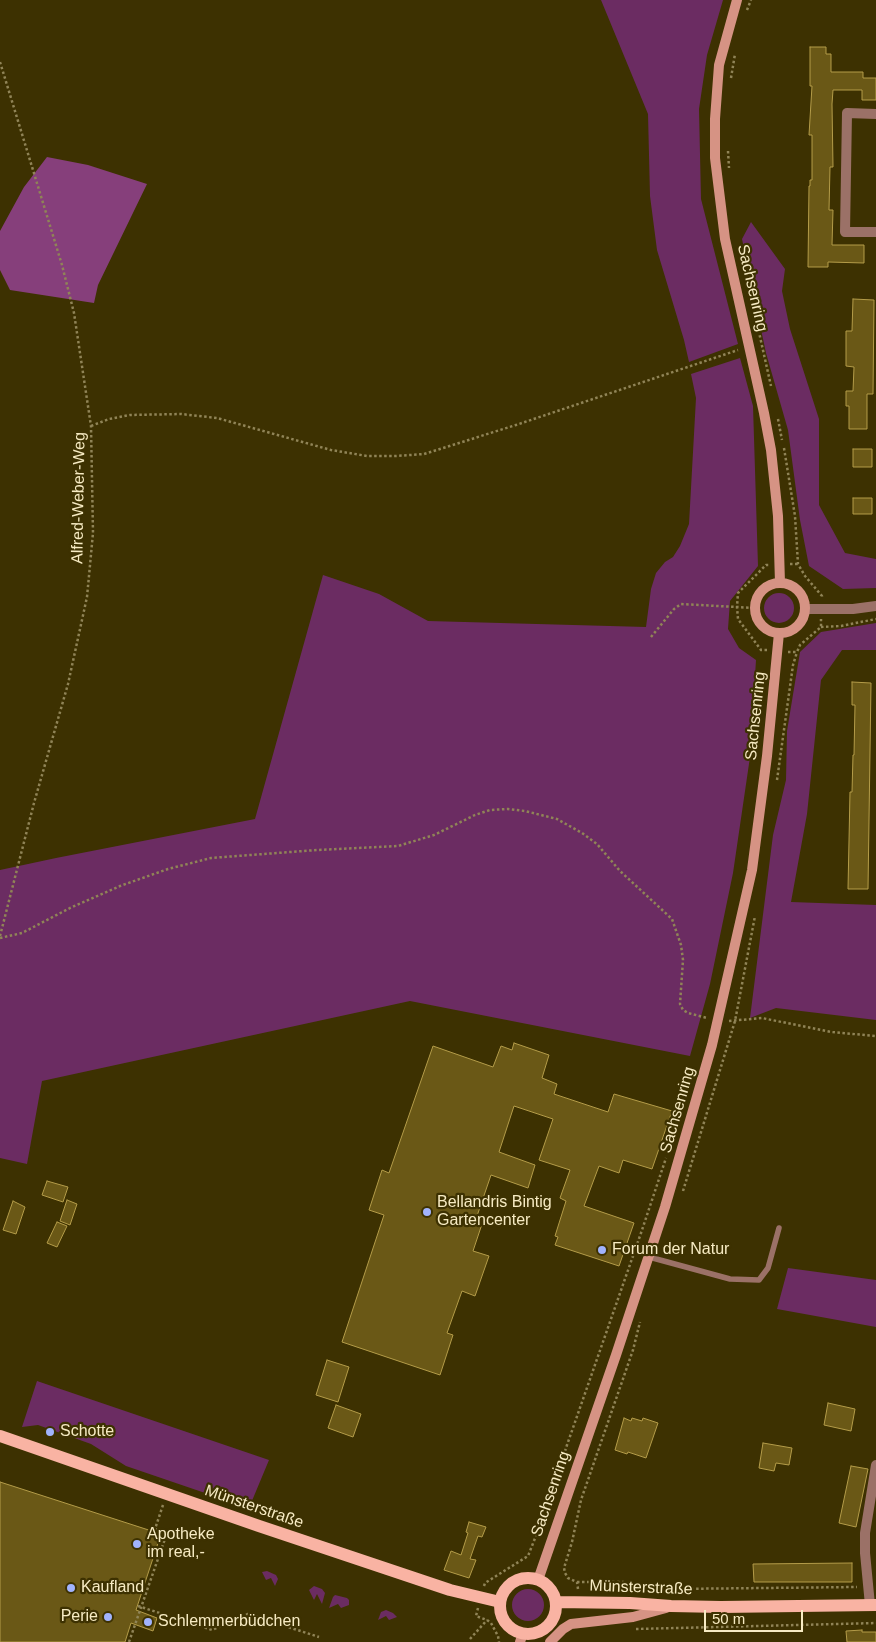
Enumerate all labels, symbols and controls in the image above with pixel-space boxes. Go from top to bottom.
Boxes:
street label: Sachsenring [733,243,771,333]
street label: Alfred-Weber-Weg [68,432,90,564]
street label: Sachsenring [742,671,770,761]
street label: Sachsenring [657,1065,699,1155]
place label: Bellandris Bintig Gartencenter [437,1193,552,1231]
marker: Bellandris Bintig Gartencenter [421,1206,433,1218]
place label: Forum der Natur [612,1240,729,1260]
marker: Forum der Natur [596,1244,608,1256]
place label: Schotte [60,1422,114,1442]
marker: Schotte [44,1426,56,1438]
street label: Sachsenring [527,1449,575,1539]
street label: Münsterstraße [202,1481,306,1533]
place label: Apotheke im real,- [147,1525,215,1563]
marker: Apotheke im real,- [131,1538,143,1550]
street label: Münsterstraße [589,1577,693,1599]
place label: Kaufland [81,1578,144,1598]
marker: Kaufland [65,1582,77,1594]
scale bar [706,1600,805,1632]
place label: Perie [61,1607,98,1627]
text: 50 m [712,1610,745,1627]
marker: Perie [102,1611,114,1623]
place label: Schlemmerbüdchen [158,1612,300,1632]
marker: Schlemmerbüdchen [142,1616,154,1628]

